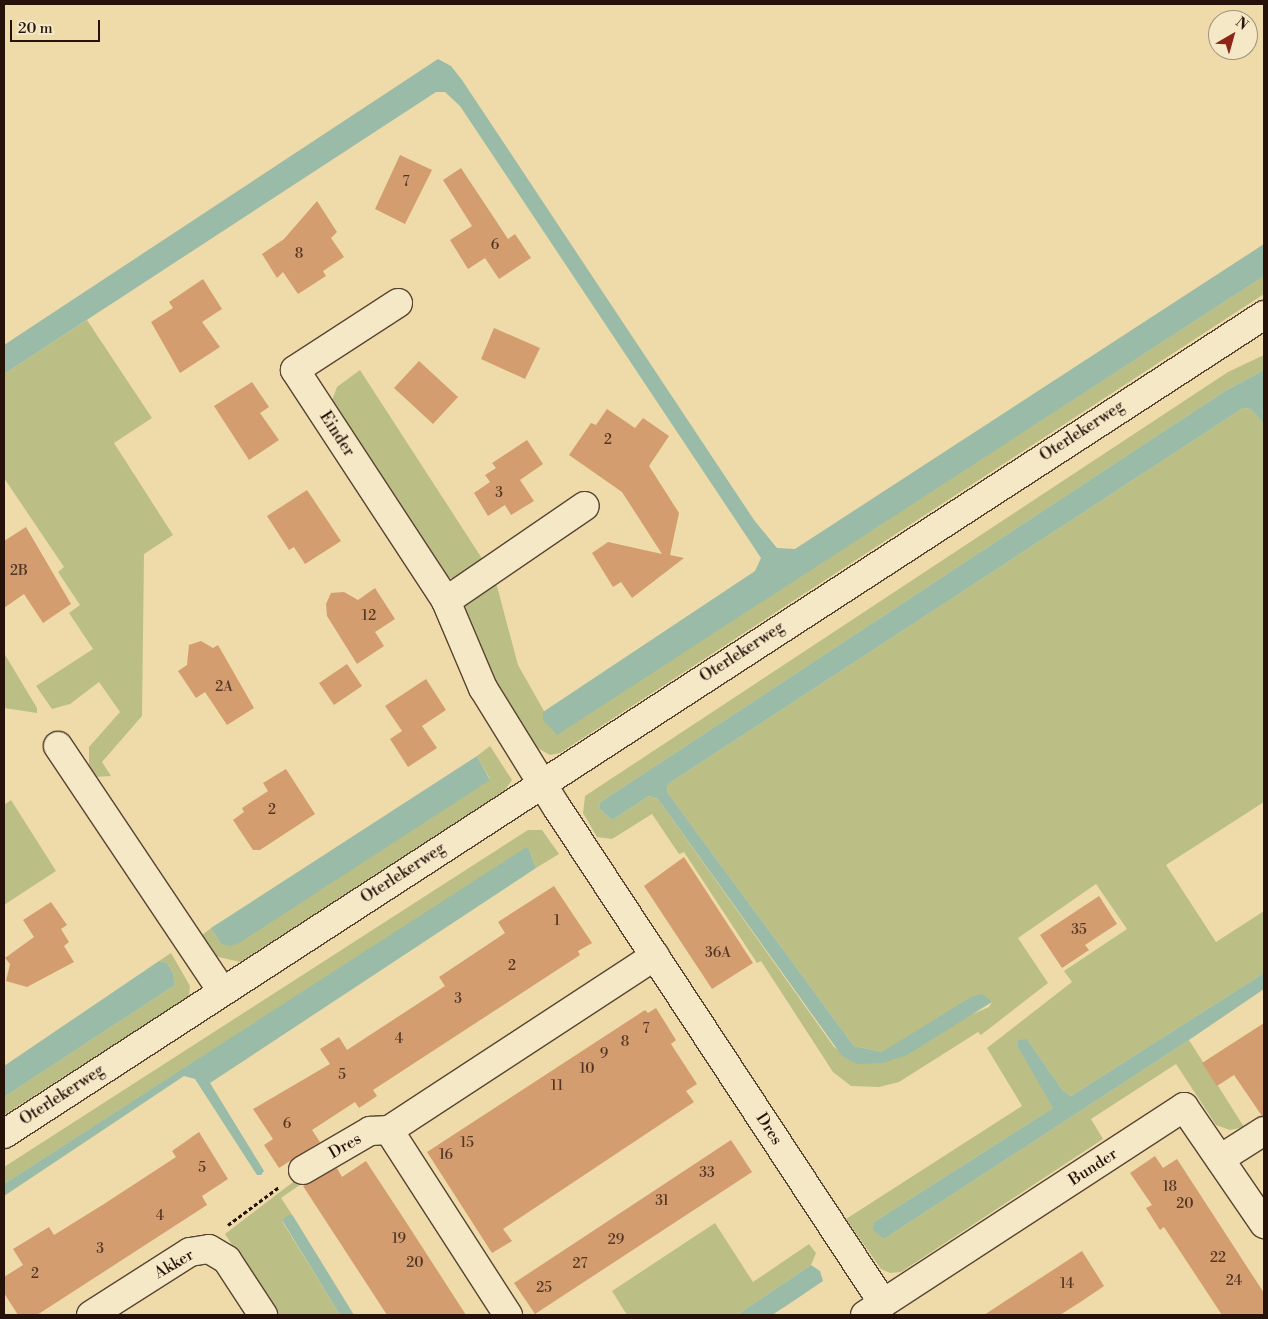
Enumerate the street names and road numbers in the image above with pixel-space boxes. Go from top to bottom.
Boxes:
street label: Oterlekerweg [1036,397,1128,465]
street label: Einder [315,408,359,460]
street label: Oterlekerweg [696,618,788,686]
street label: Oterlekerweg [357,839,449,907]
street label: Oterlekerweg [16,1061,108,1129]
street label: Dres [752,1109,786,1149]
street label: Dres [325,1129,365,1163]
street label: Bunder [1065,1144,1121,1190]
street label: Akker [151,1245,197,1283]

